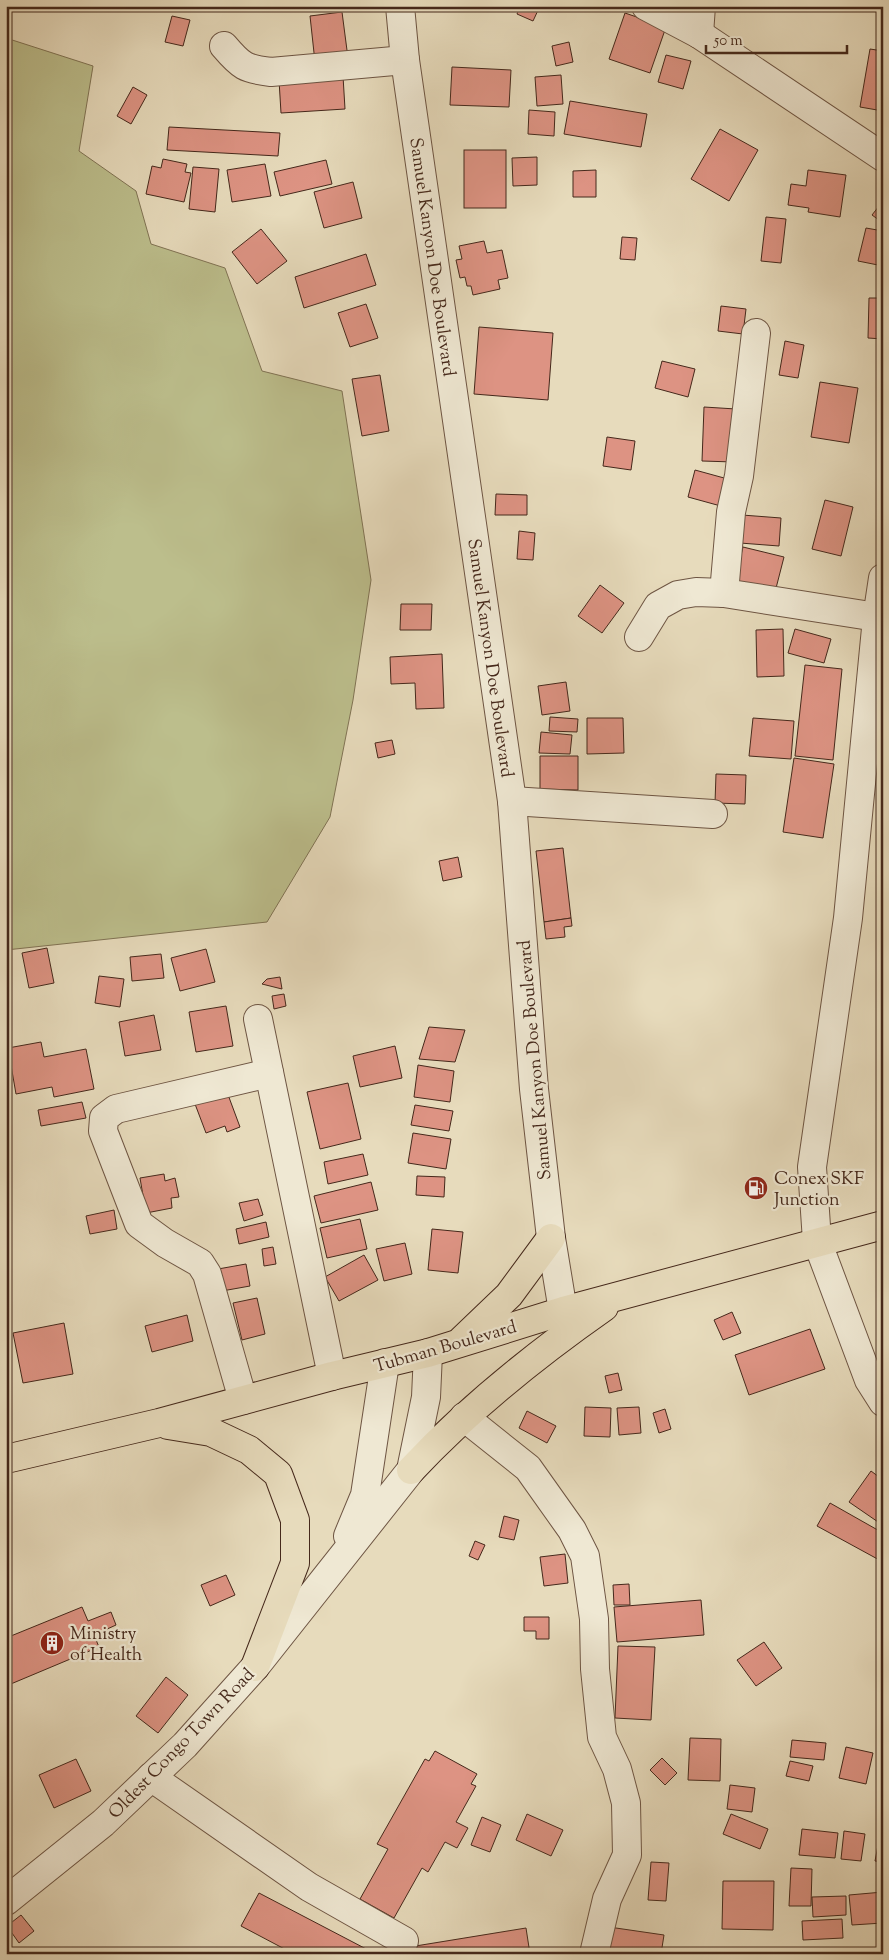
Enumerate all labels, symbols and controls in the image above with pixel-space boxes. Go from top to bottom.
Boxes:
scale bar [706,22,848,54]
text: 50 m [713,31,743,52]
street label: Samuel Kanyon Doe Boulevard [401,136,461,378]
street label: Samuel Kanyon Doe Boulevard [459,537,519,779]
street label: Samuel Kanyon Doe Boulevard [513,939,559,1181]
place label: Conex SKF Junction [773,1167,864,1214]
fuel station icon: Conex SKF Junction [743,1175,769,1201]
street label: Tubman Boulevard [371,1315,520,1381]
place label: Ministry of Health [70,1622,143,1669]
building icon: Ministry of Health [39,1630,65,1656]
street label: Oldest Congo Town Road [103,1663,262,1826]

